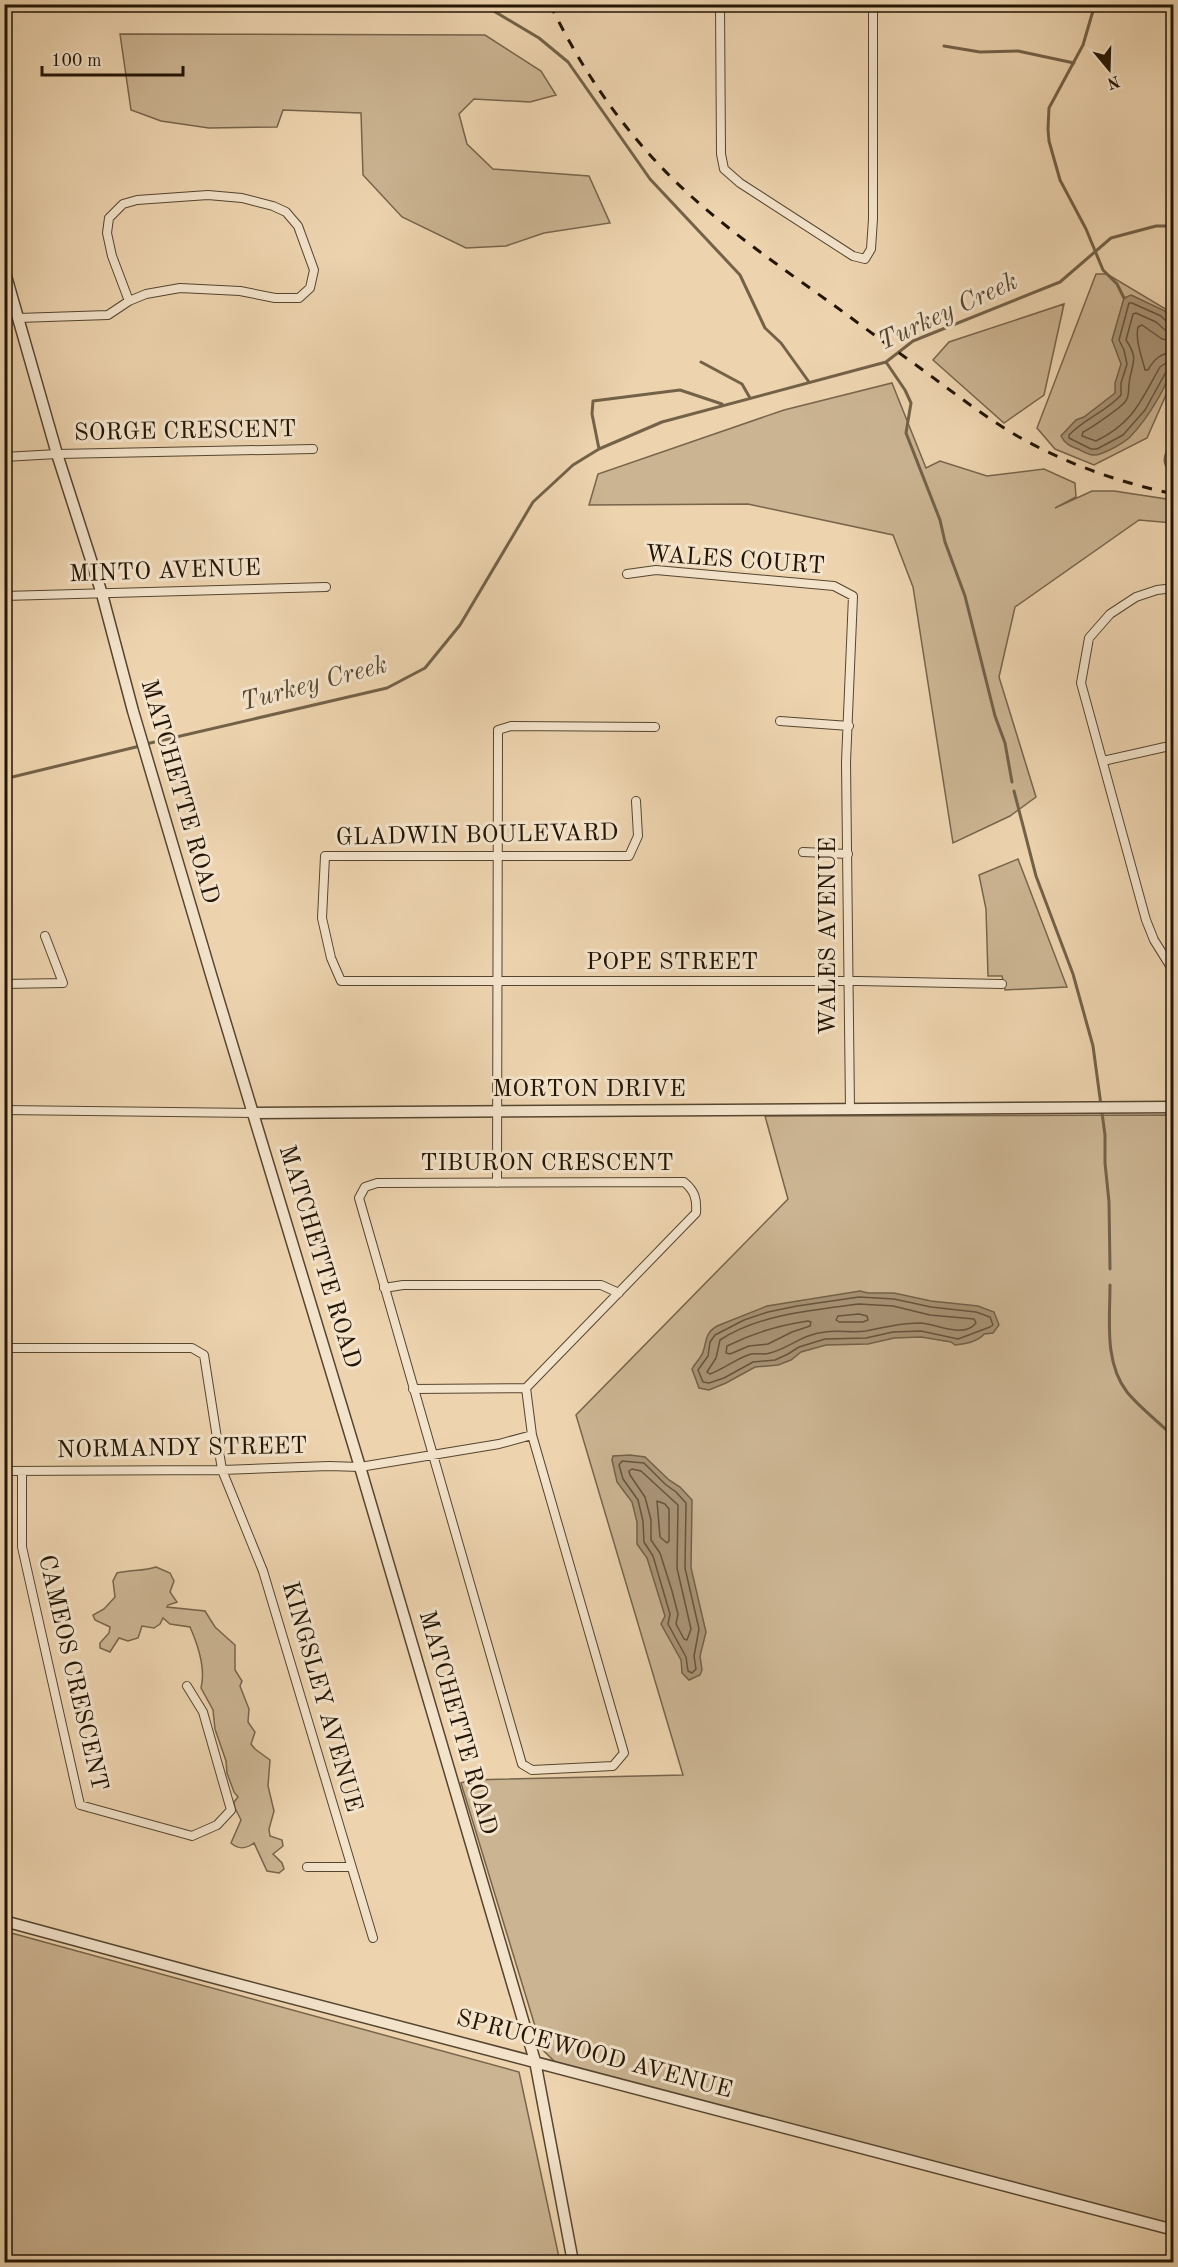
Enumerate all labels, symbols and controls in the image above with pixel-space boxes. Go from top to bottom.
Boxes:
scale bar [42,39,183,77]
north arrow [1079,39,1139,99]
text: 100 m [51,52,102,70]
text: N [1104,72,1122,91]
water label: Turkey Creek [874,268,1022,356]
street label: SORGE CRESCENT [74,418,296,446]
street label: WALES COURT [644,543,826,579]
street label: MINTO AVENUE [69,557,261,587]
water label: Turkey Creek [238,652,390,716]
street label: MATCHETTE ROAD [135,677,223,907]
street label: GLADWIN BOULEVARD [335,822,619,850]
street label: WALES AVENUE [817,837,841,1035]
street label: POPE STREET [586,951,758,975]
street label: MORTON DRIVE [492,1078,686,1102]
street label: MATCHETTE ROAD [274,1142,364,1372]
street label: TIBURON CRESCENT [420,1152,674,1176]
street label: NORMANDY STREET [57,1435,307,1463]
street label: CAMEOS CRESCENT [33,1553,111,1793]
street label: KINGSLEY AVENUE [277,1579,365,1815]
street label: MATCHETTE ROAD [413,1608,501,1838]
street label: SPRUCEWOOD AVENUE [453,2007,735,2103]

